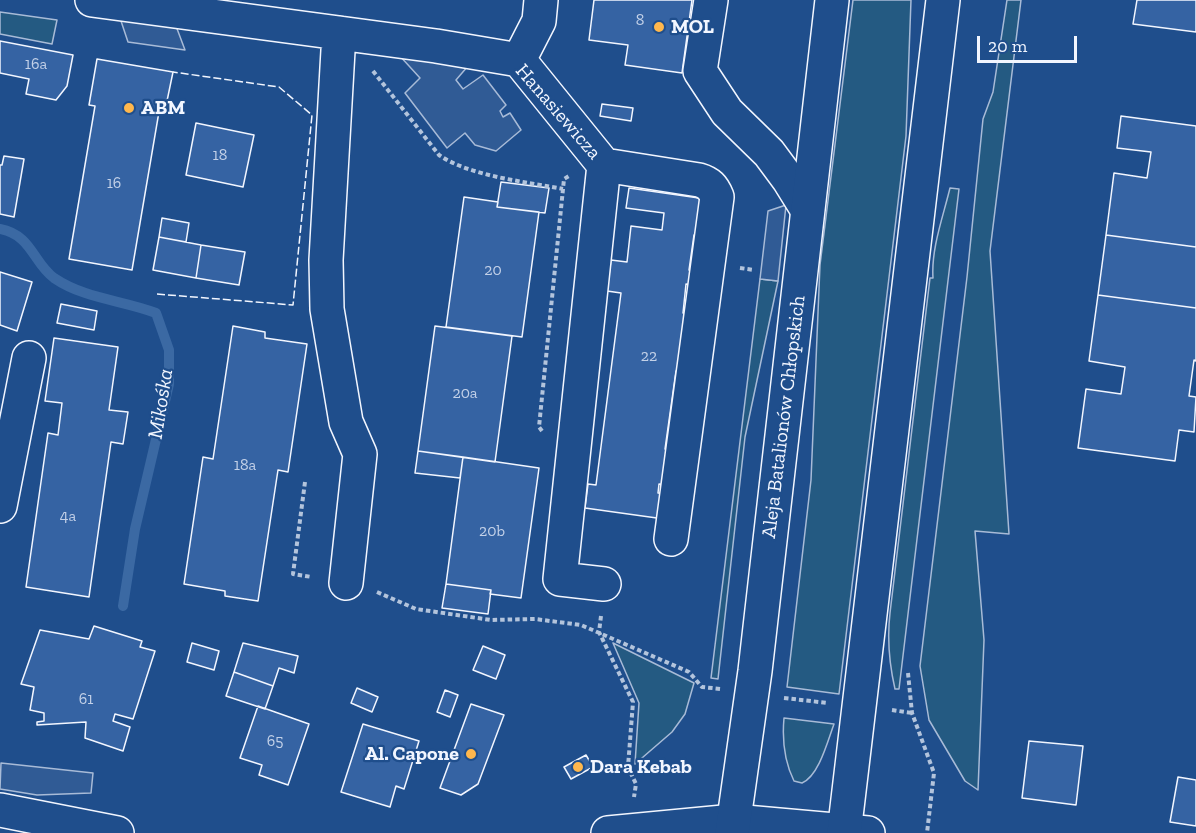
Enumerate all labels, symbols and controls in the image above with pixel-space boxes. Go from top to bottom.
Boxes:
house number: 8 [636,10,644,30]
place label: MOL [671,15,714,39]
marker: MOL [652,20,666,34]
scale bar [980,24,1080,62]
text: 20 m [988,35,1027,57]
house number: 16a [25,54,47,74]
street label: Hanasiewicza [510,59,606,165]
place label: ABM [141,96,185,120]
marker: ABM [122,101,136,115]
house number: 18 [213,145,227,165]
house number: 16 [107,173,121,193]
house number: 20 [484,260,502,280]
street label: Aleja Batalionów Chłopskich [757,294,811,540]
house number: 22 [641,346,657,366]
water label: Mikośka [143,367,179,441]
house number: 20a [452,383,478,403]
house number: 18a [234,455,256,475]
house number: 4a [60,506,76,526]
house number: 20b [479,521,505,541]
house number: 61 [79,689,93,709]
house number: 65 [267,731,283,751]
place label: Al. Capone [365,742,459,766]
marker: Al. Capone [464,747,478,761]
place label: Dara Kebab [590,755,692,779]
marker: Dara Kebab [571,760,585,774]

